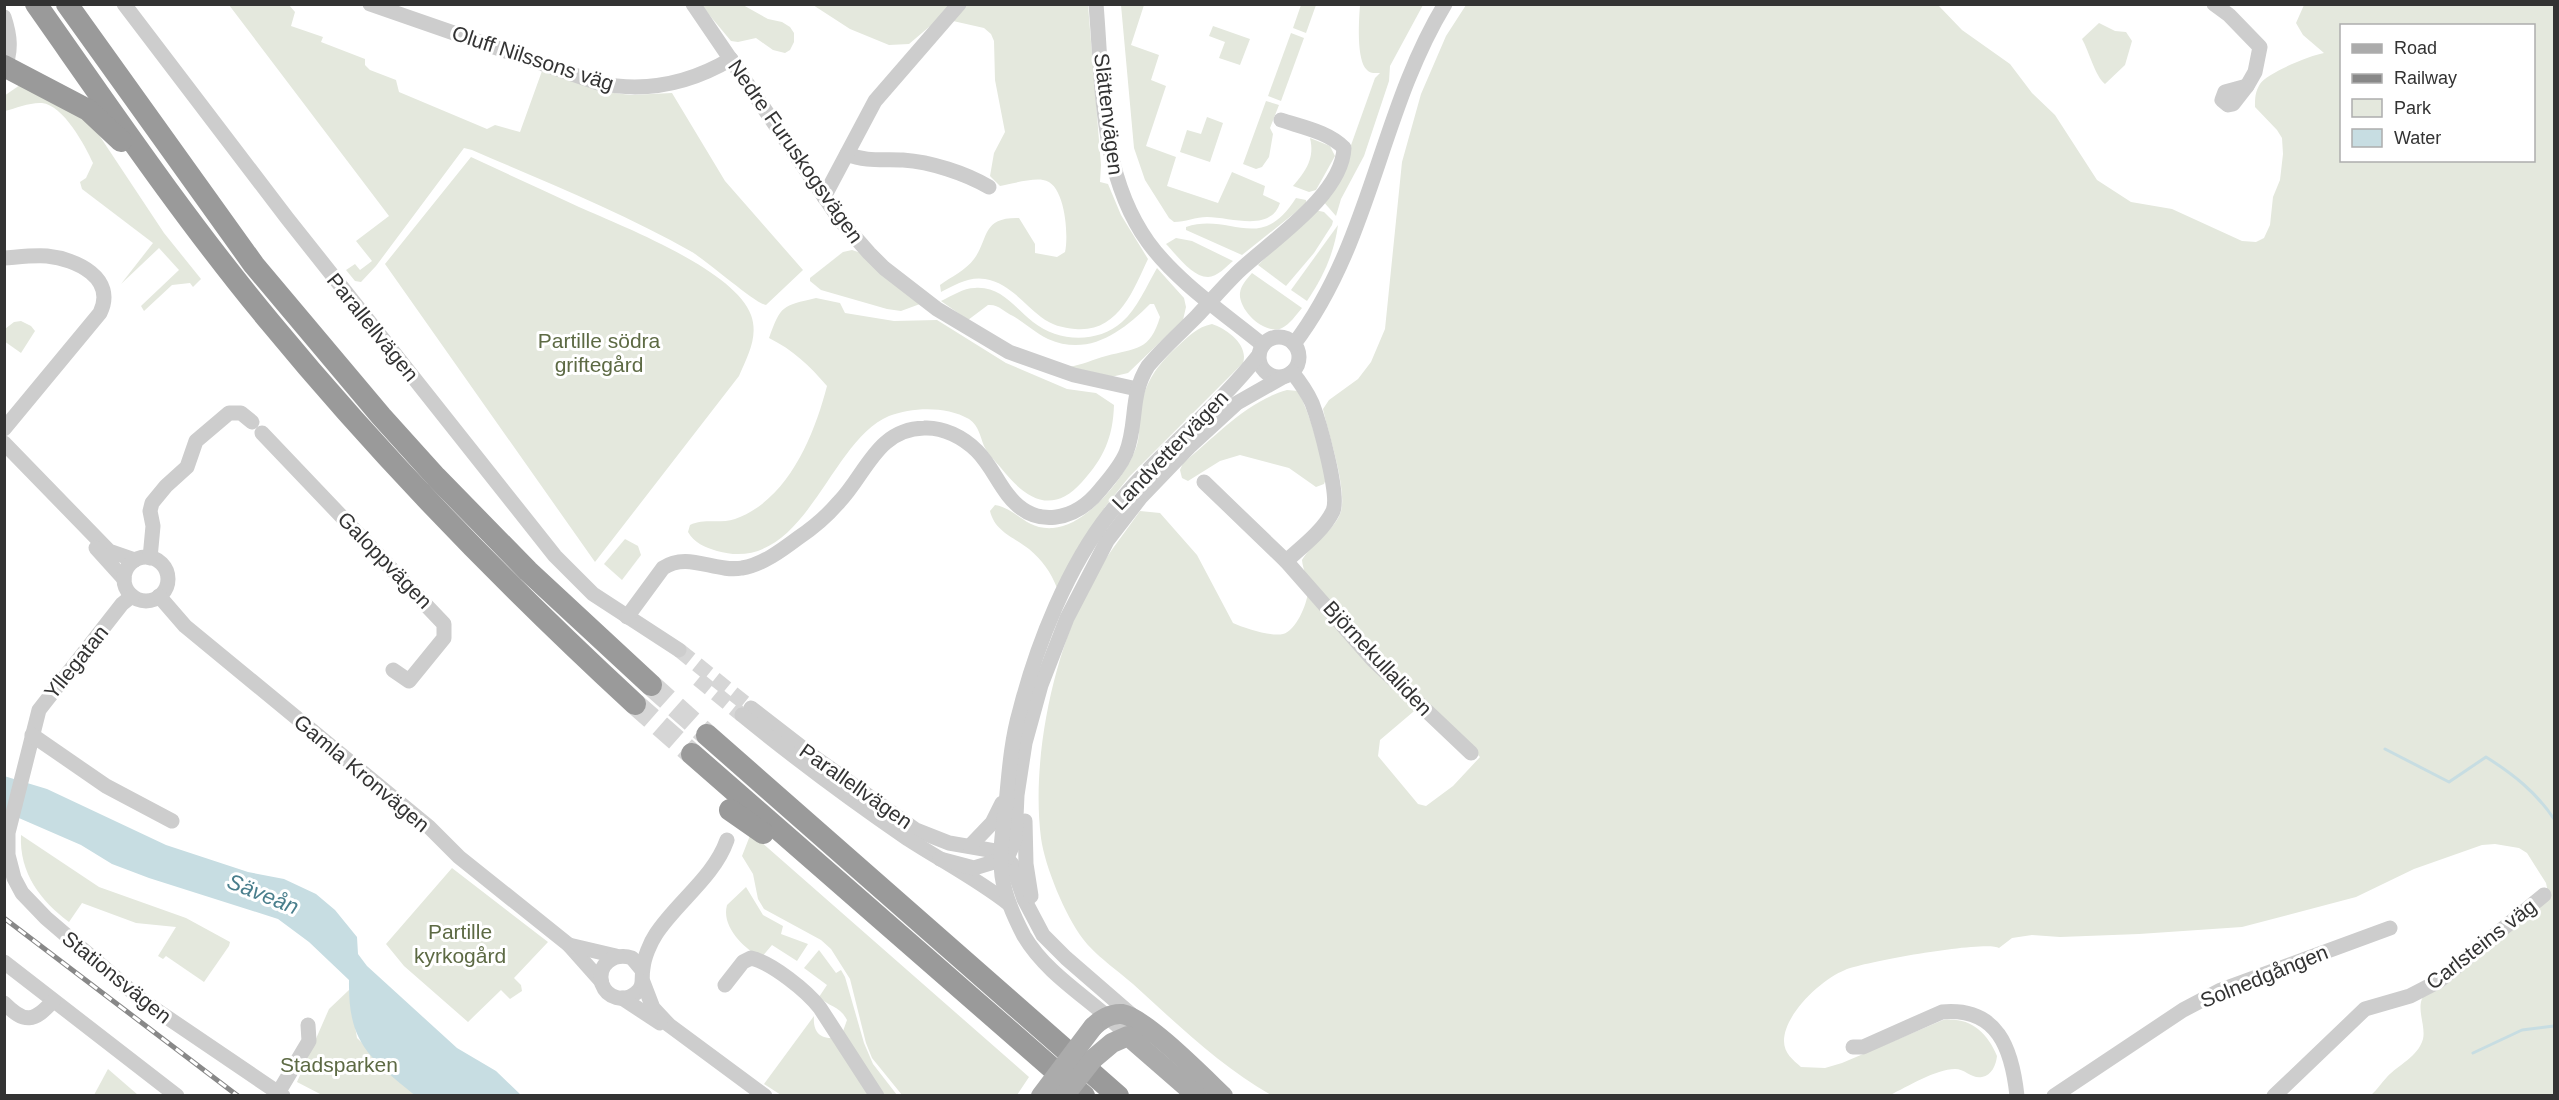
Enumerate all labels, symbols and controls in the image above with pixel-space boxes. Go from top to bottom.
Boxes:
street label: Oluff Nilssons väg [449,21,617,95]
legend [2340,24,2535,162]
text: Road [2394,38,2437,58]
street label: Slättenvägen [1090,52,1128,176]
street label: Nedre Furuskogsvägen [724,55,868,247]
text: Railway [2394,68,2457,88]
text: Park [2394,98,2432,118]
text: Water [2394,128,2441,148]
street label: Parallellvägen [323,269,423,385]
park label: Partille södra griftegård [538,329,661,376]
street label: Landvettervägen [1107,386,1233,514]
street label: Galoppvägen [333,507,437,613]
street label: Björnekullaliden [1319,596,1437,720]
street label: Yllegatan [40,621,112,703]
street label: Gamla Kronvägen [290,710,434,836]
street label: Parallellvägen [795,739,917,833]
water label: Säveån [224,868,302,920]
street label: Carlsteins väg [2421,894,2541,994]
park label: Partille kyrkogård [414,920,506,967]
street label: Stationsvägen [58,926,176,1028]
street label: Solnedgången [2197,940,2331,1012]
park label: Stadsparken [280,1053,398,1076]

